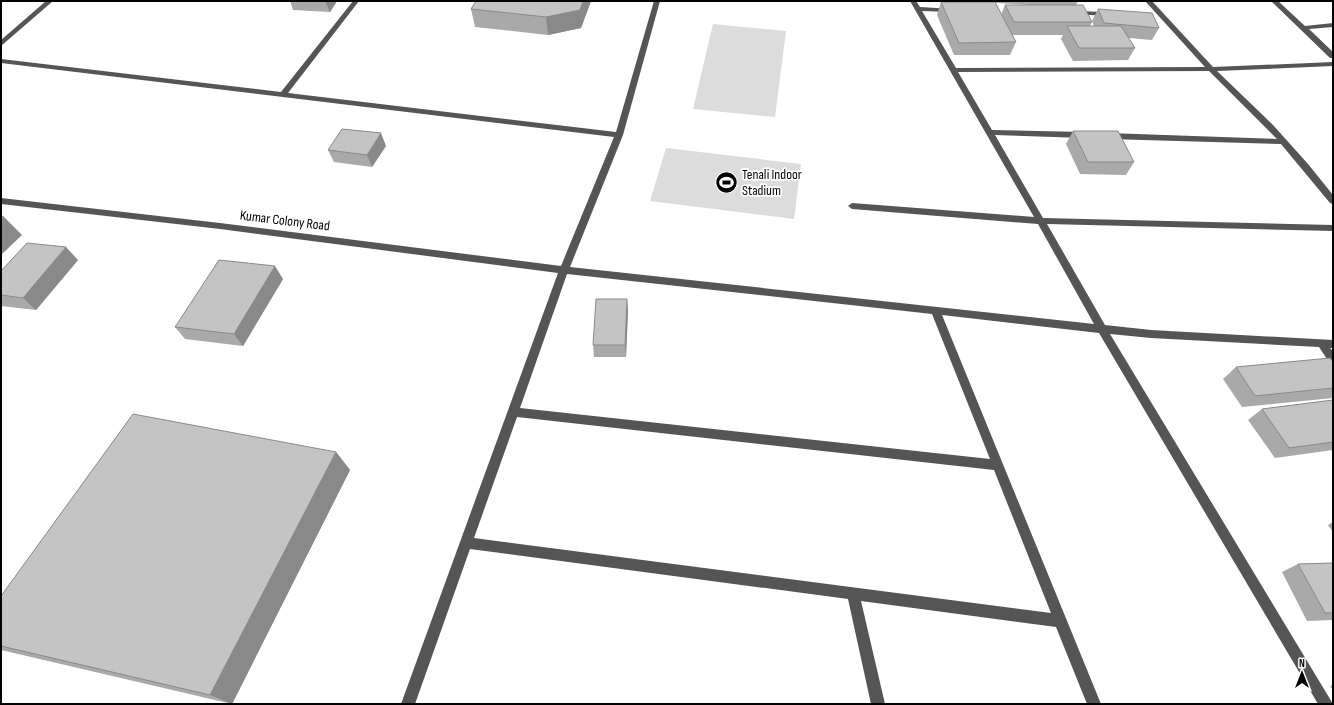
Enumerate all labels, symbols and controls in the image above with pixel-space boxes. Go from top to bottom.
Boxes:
place label: Tenali Indoor Stadium [742,166,802,199]
sports icon: Tenali Indoor Stadium [714,169,740,195]
street label: Kumar Colony Road [239,207,331,234]
north arrow [1282,653,1322,693]
text: N [1299,657,1305,670]

